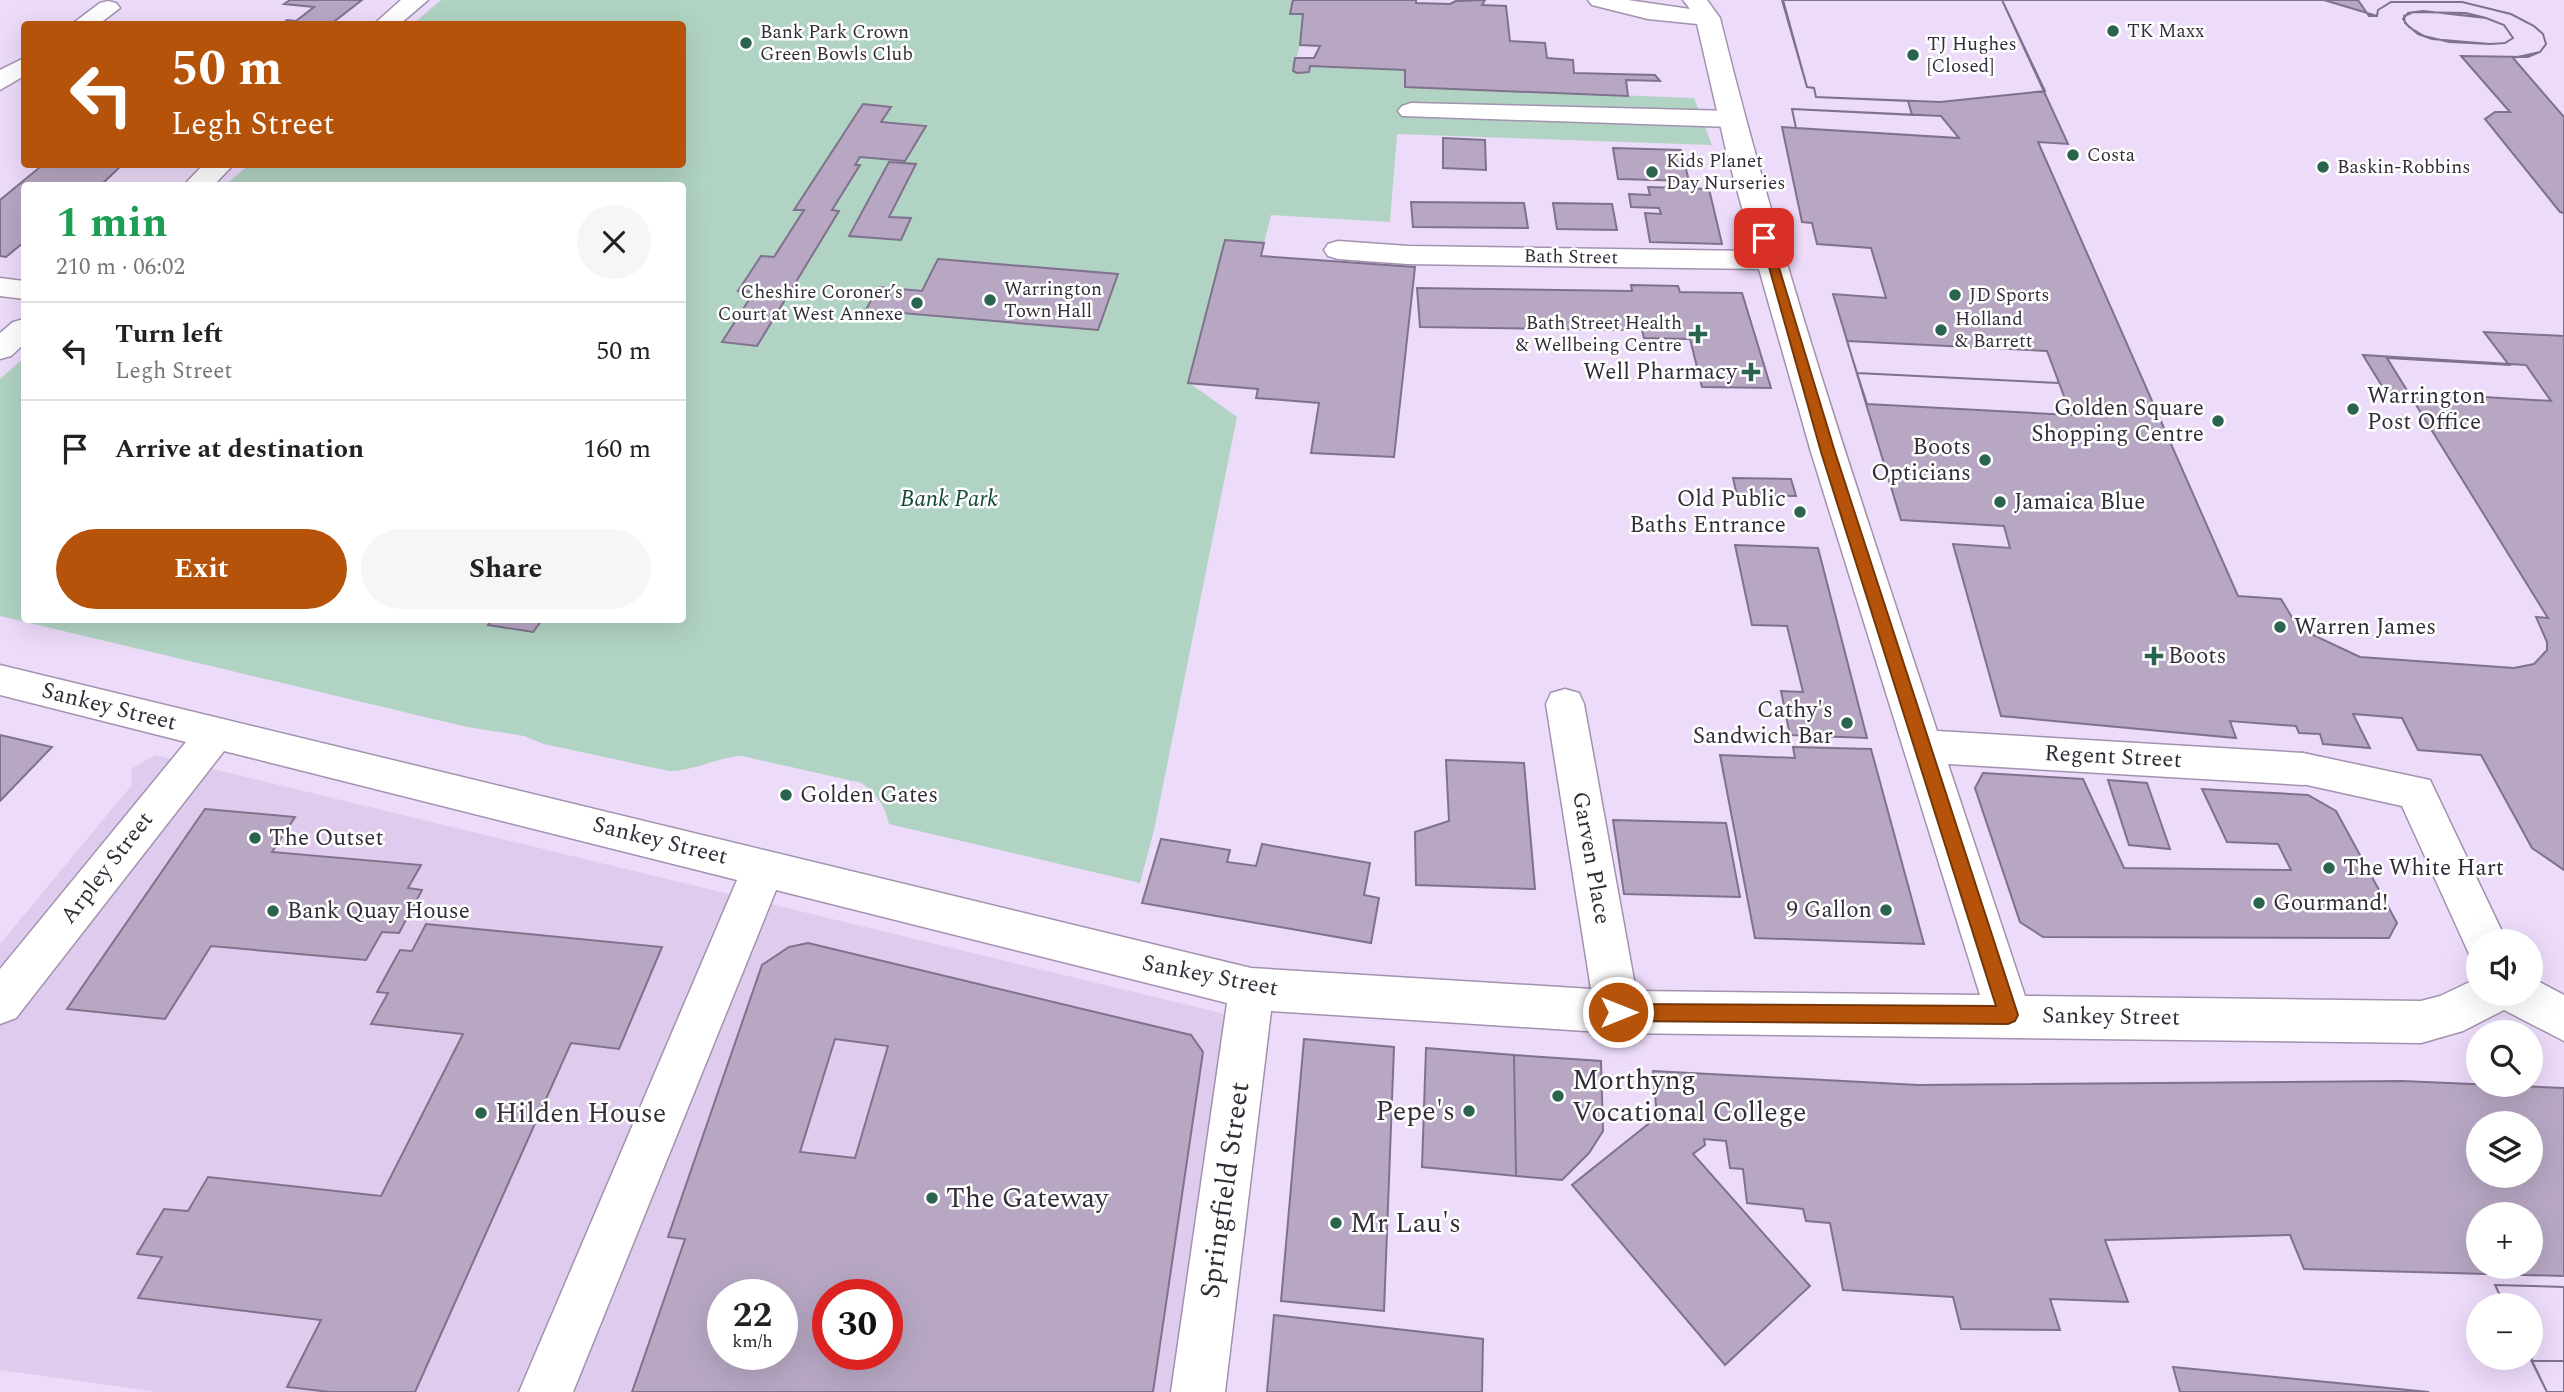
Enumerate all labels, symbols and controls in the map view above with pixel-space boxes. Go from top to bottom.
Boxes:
place label: TK Maxx [2127,17,2204,46]
place label: Bank Park Crown Green Bowls Club [760,18,913,69]
marker: TK Maxx [2105,23,2121,39]
place label: TJ Hughes [Closed] [1927,30,2017,81]
text: 50 m [171,32,282,107]
marker: Bank Park Crown Green Bowls Club [738,35,754,51]
marker: TJ Hughes [Closed] [1905,47,1921,63]
icon: left [56,49,147,140]
text: Legh Street [171,100,334,149]
place label: Costa [2087,141,2136,170]
place label: Kids Planet Day Nurseries [1666,147,1785,198]
marker: Costa [2065,147,2081,163]
place label: Baskin-Robbins [2337,153,2470,182]
marker: Baskin-Robbins [2315,159,2331,175]
marker: Kids Planet Day Nurseries [1644,164,1660,180]
text: 1 min [56,192,168,255]
button: close [577,205,651,279]
pin [1734,208,1794,268]
icon: arrive [1745,219,1783,257]
street label: Bath Street [1524,242,1619,272]
text: 210 m · 06:02 [56,250,185,285]
place label: Warrington Town Hall [1004,275,1102,326]
place label: Cheshire Coroner’s Court at West Annexe [718,278,903,329]
place label: JD Sports [1969,281,2049,310]
marker: JD Sports [1947,287,1963,303]
marker: Warrington Town Hall [982,292,998,308]
marker: Cheshire Coroner’s Court at West Annexe [909,295,925,311]
place label: Holland & Barrett [1955,305,2033,356]
place label: Bath Street Health & Wellbeing Centre [1516,309,1682,360]
text: Turn left [115,314,223,354]
marker: Holland & Barrett [1933,322,1949,338]
marker: Bath Street Health & Wellbeing Centre [1688,324,1708,344]
text: 50 m [596,331,651,371]
icon: left [56,332,94,370]
text: Legh Street [115,354,232,389]
place label: Well Pharmacy [1583,355,1738,390]
marker: Well Pharmacy [1743,364,1759,380]
place label: Warrington Post Office [2367,379,2486,440]
place label: Golden Square Shopping Centre [2031,391,2204,452]
marker: Warrington Post Office [2345,401,2361,417]
marker: Golden Square Shopping Centre [2210,413,2226,429]
text: Arrive at destination [115,429,364,469]
text: 160 m [583,429,651,469]
icon: arrive [56,430,94,468]
place label: Boots Opticians [1871,430,1971,491]
marker: Boots Opticians [1977,452,1993,468]
park label: Bank Park [900,482,998,517]
place label: Old Public Baths Entrance [1630,482,1786,543]
place label: Jamaica Blue [2014,485,2145,520]
marker: Jamaica Blue [1992,494,2008,510]
marker: Old Public Baths Entrance [1792,504,1808,520]
button: Exit [56,529,347,609]
button: Share [361,529,651,609]
place label: Warren James [2294,610,2436,645]
marker: Warren James [2272,619,2288,635]
place label: Boots [2168,639,2226,674]
marker: Boots [2146,648,2162,664]
street label: Sankey Street [38,673,180,741]
place label: Cathy's Sandwich Bar [1693,693,1833,754]
marker: Cathy's Sandwich Bar [1839,715,1855,731]
street label: Regent Street [2043,736,2183,778]
place label: Golden Gates [800,778,938,813]
marker: Golden Gates [778,787,794,803]
street label: Garven Place [1562,789,1620,927]
street label: Arpley Street [52,804,162,932]
street label: Sankey Street [589,807,731,875]
place label: The Outset [269,821,384,856]
marker: The Outset [247,830,263,846]
place label: The White Hart [2343,851,2504,886]
marker: The White Hart [2321,860,2337,876]
place label: Gourmand! [2273,886,2388,921]
place label: 9 Gallon [1787,893,1872,928]
place label: Bank Quay House [287,894,470,929]
marker: Gourmand! [2251,895,2267,911]
marker: 9 Gallon [1878,902,1894,918]
marker: Bank Quay House [265,903,281,919]
map controls [2466,929,2543,1370]
button: sound [2466,929,2543,1006]
street label: Sankey Street [1139,946,1281,1006]
position arrow [1581,975,1655,1049]
street label: Sankey Street [2042,998,2180,1036]
button: search [2466,1020,2543,1097]
place label: Morthyng Vocational College [1572,1059,1806,1134]
street label: Springfield Street [1189,1079,1261,1301]
marker: Morthyng Vocational College [1550,1088,1566,1104]
place label: Pepe's [1375,1090,1455,1133]
place label: Hilden House [495,1092,666,1135]
marker: Pepe's [1461,1103,1477,1119]
marker: Hilden House [473,1105,489,1121]
button: layers [2466,1111,2543,1188]
place label: The Gateway [946,1177,1110,1220]
marker: The Gateway [924,1190,940,1206]
place label: Mr Lau's [1350,1202,1461,1245]
button: + [2466,1202,2543,1279]
marker: Mr Lau's [1328,1215,1344,1231]
speed limit sign: 30 [812,1279,903,1370]
text: 22 [733,1289,772,1342]
button: − [2466,1293,2543,1370]
text: km/h [732,1328,773,1355]

